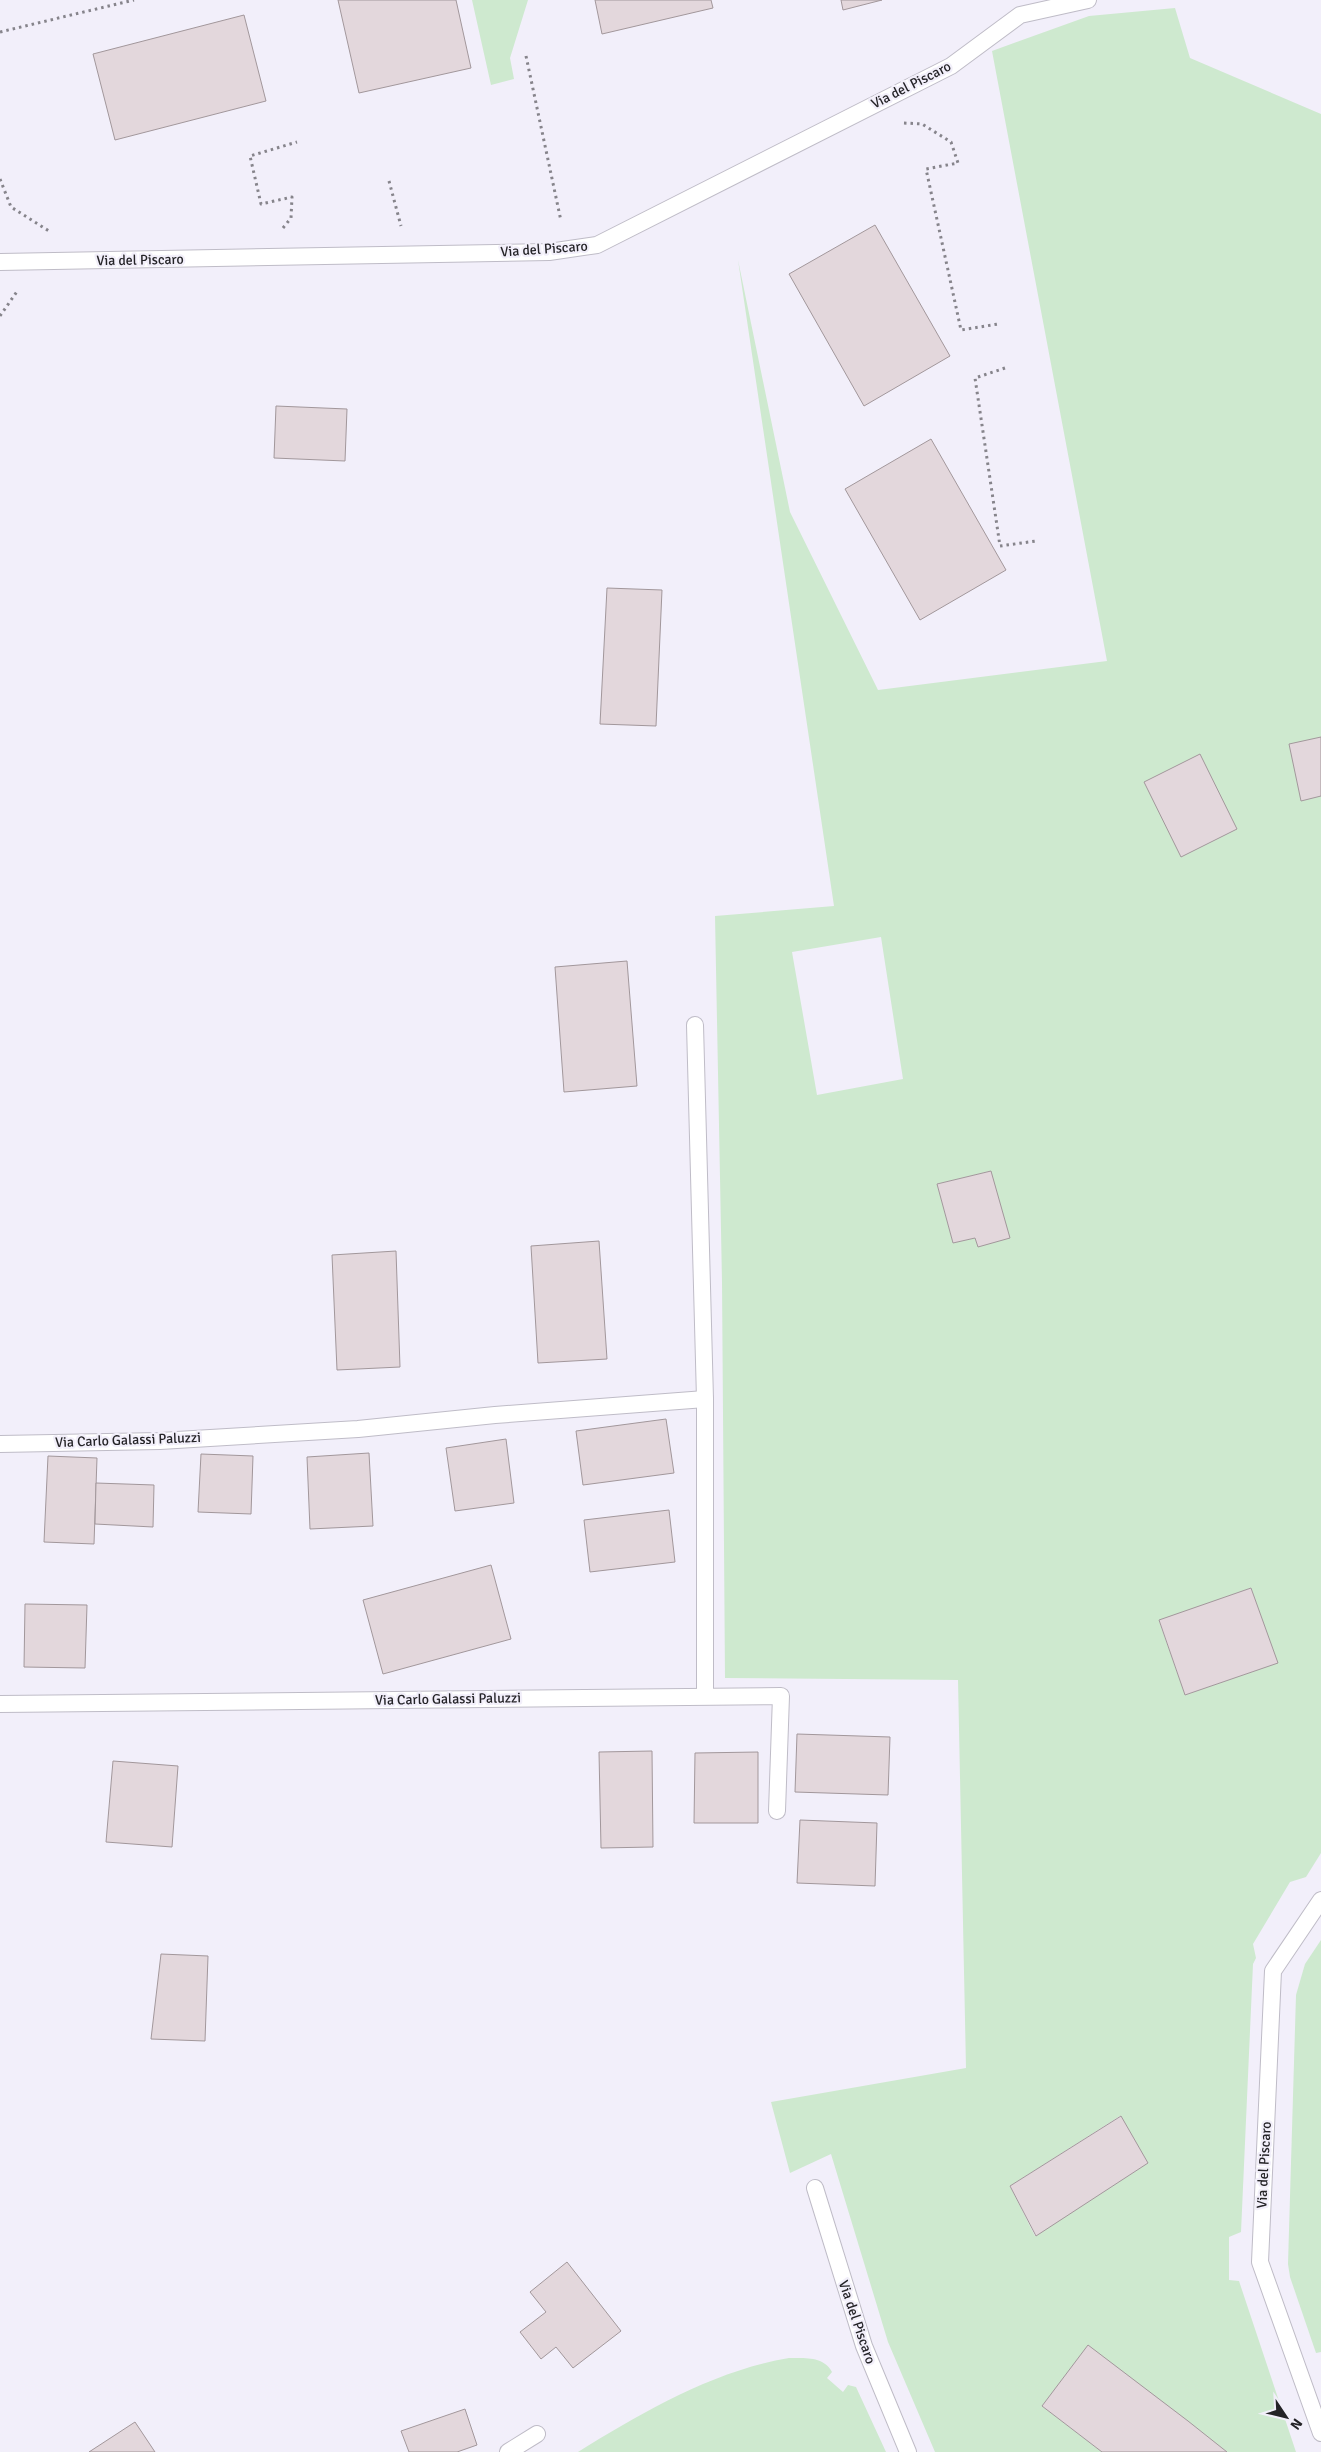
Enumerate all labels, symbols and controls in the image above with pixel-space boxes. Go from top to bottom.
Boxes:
street label: Via del Piscaro [868,58,954,112]
street label: Via del Piscaro [500,237,588,261]
street label: Via del Piscaro [96,251,184,269]
street label: Via Carlo Galassi Paluzzi [55,1429,201,1451]
street label: Via Carlo Galassi Paluzzi [375,1689,521,1709]
street label: Via del Piscaro [1253,2121,1275,2209]
street label: Via del Piscaro [835,2278,879,2366]
north arrow [1261,2392,1311,2442]
text: N [1286,2415,1306,2433]

